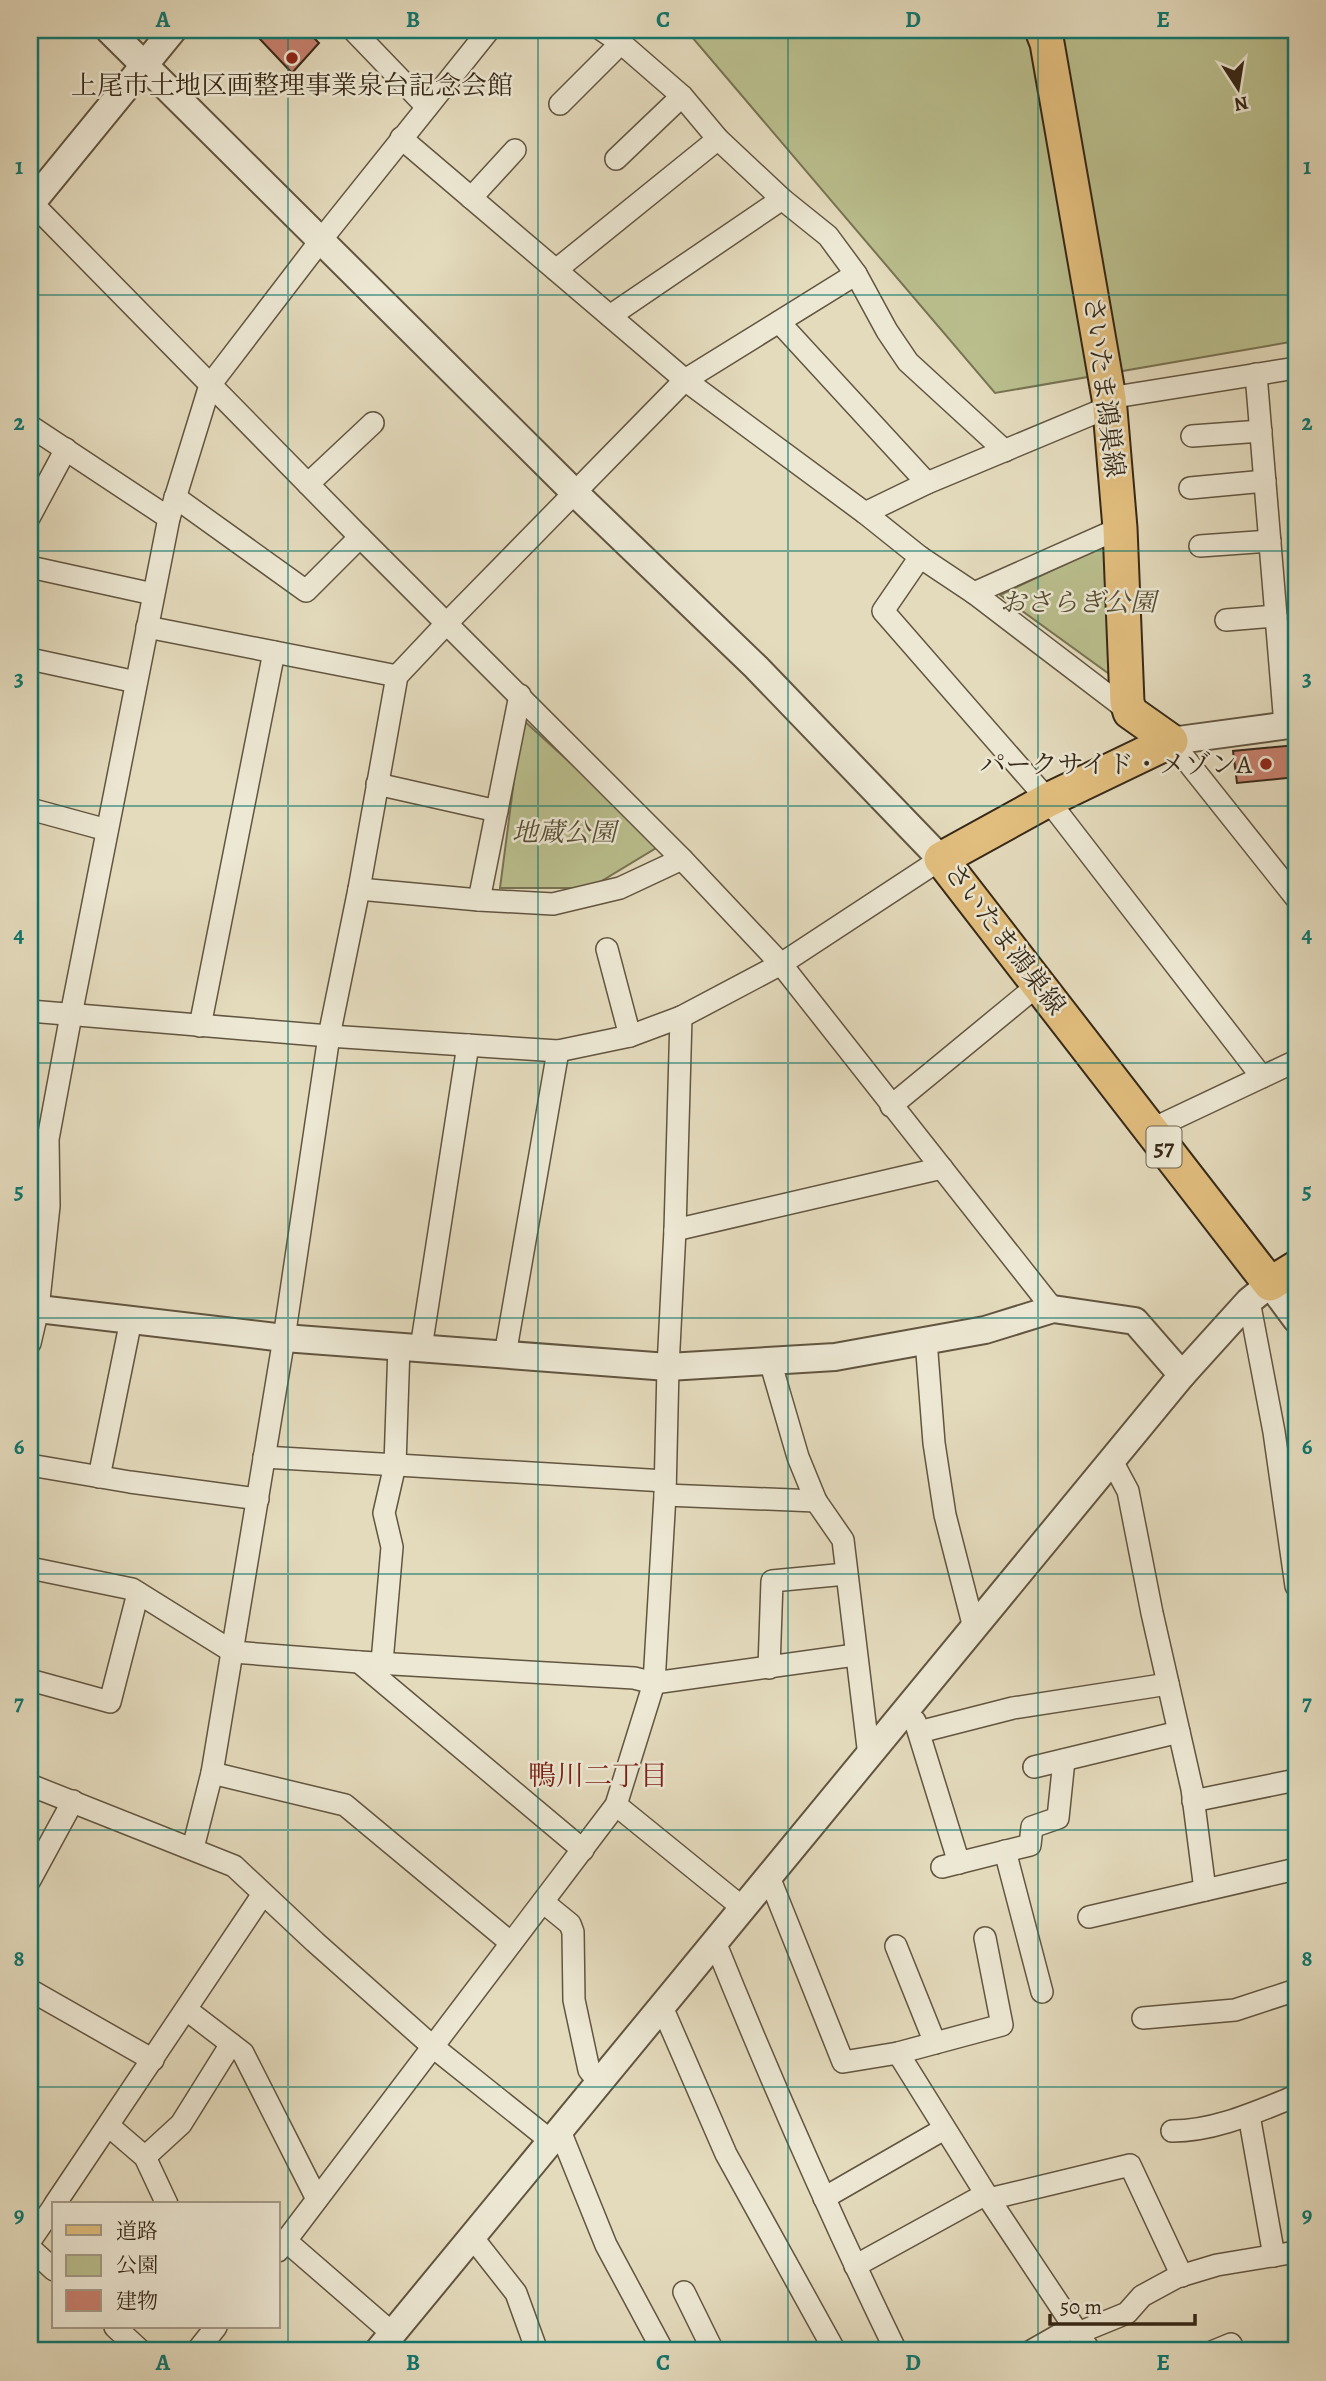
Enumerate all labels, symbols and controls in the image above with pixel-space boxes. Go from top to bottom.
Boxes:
text: A [155,4,171,35]
text: B [406,4,420,35]
text: C [656,4,670,35]
text: D [905,4,921,35]
text: E [1156,4,1170,35]
marker: 上尾市土地区画整理事業泉台記念会館 [284,50,300,66]
north arrow [1204,52,1274,122]
place label: 上尾市土地区画整理事業泉台記念会館 [71,68,513,103]
text: N [1232,89,1251,118]
text: 1 [15,151,23,182]
text: 1 [1303,151,1311,182]
street label: さいたま鴻巣線 [1076,295,1132,479]
text: 2 [13,407,25,438]
text: 2 [1301,407,1313,438]
park label: おさらぎ公園 [1000,585,1160,620]
text: 3 [14,663,24,694]
text: 3 [1302,663,1312,694]
place label: パークサイド・メゾンA [979,747,1253,782]
marker: パークサイド・メゾンA [1258,756,1274,772]
park label: 地蔵公園 [512,815,620,850]
street label: さいたま鴻巣線 [936,856,1074,1022]
text: 4 [14,919,25,950]
text: 4 [1302,919,1313,950]
road number: 57 [1146,1126,1182,1168]
text: 5 [14,1175,24,1206]
text: 5 [1302,1175,1312,1206]
text: 6 [14,1431,25,1462]
text: 6 [1302,1431,1313,1462]
text: 7 [14,1687,24,1718]
text: 7 [1302,1687,1312,1718]
district label: 鴨川二丁目 [528,1757,668,1795]
text: 8 [13,1943,25,1974]
text: 8 [1301,1943,1313,1974]
text: 9 [14,2199,24,2230]
text: 9 [1302,2199,1312,2230]
legend [52,2202,280,2328]
text: 道路 [116,2217,158,2245]
text: 公園 [116,2251,158,2279]
scale bar [1050,2283,1195,2327]
text: 建物 [116,2287,158,2315]
text: 50 m [1060,2293,1102,2321]
text: A [155,2347,171,2378]
text: B [406,2347,420,2378]
text: C [656,2347,670,2378]
text: D [905,2347,921,2378]
text: E [1156,2347,1170,2378]

